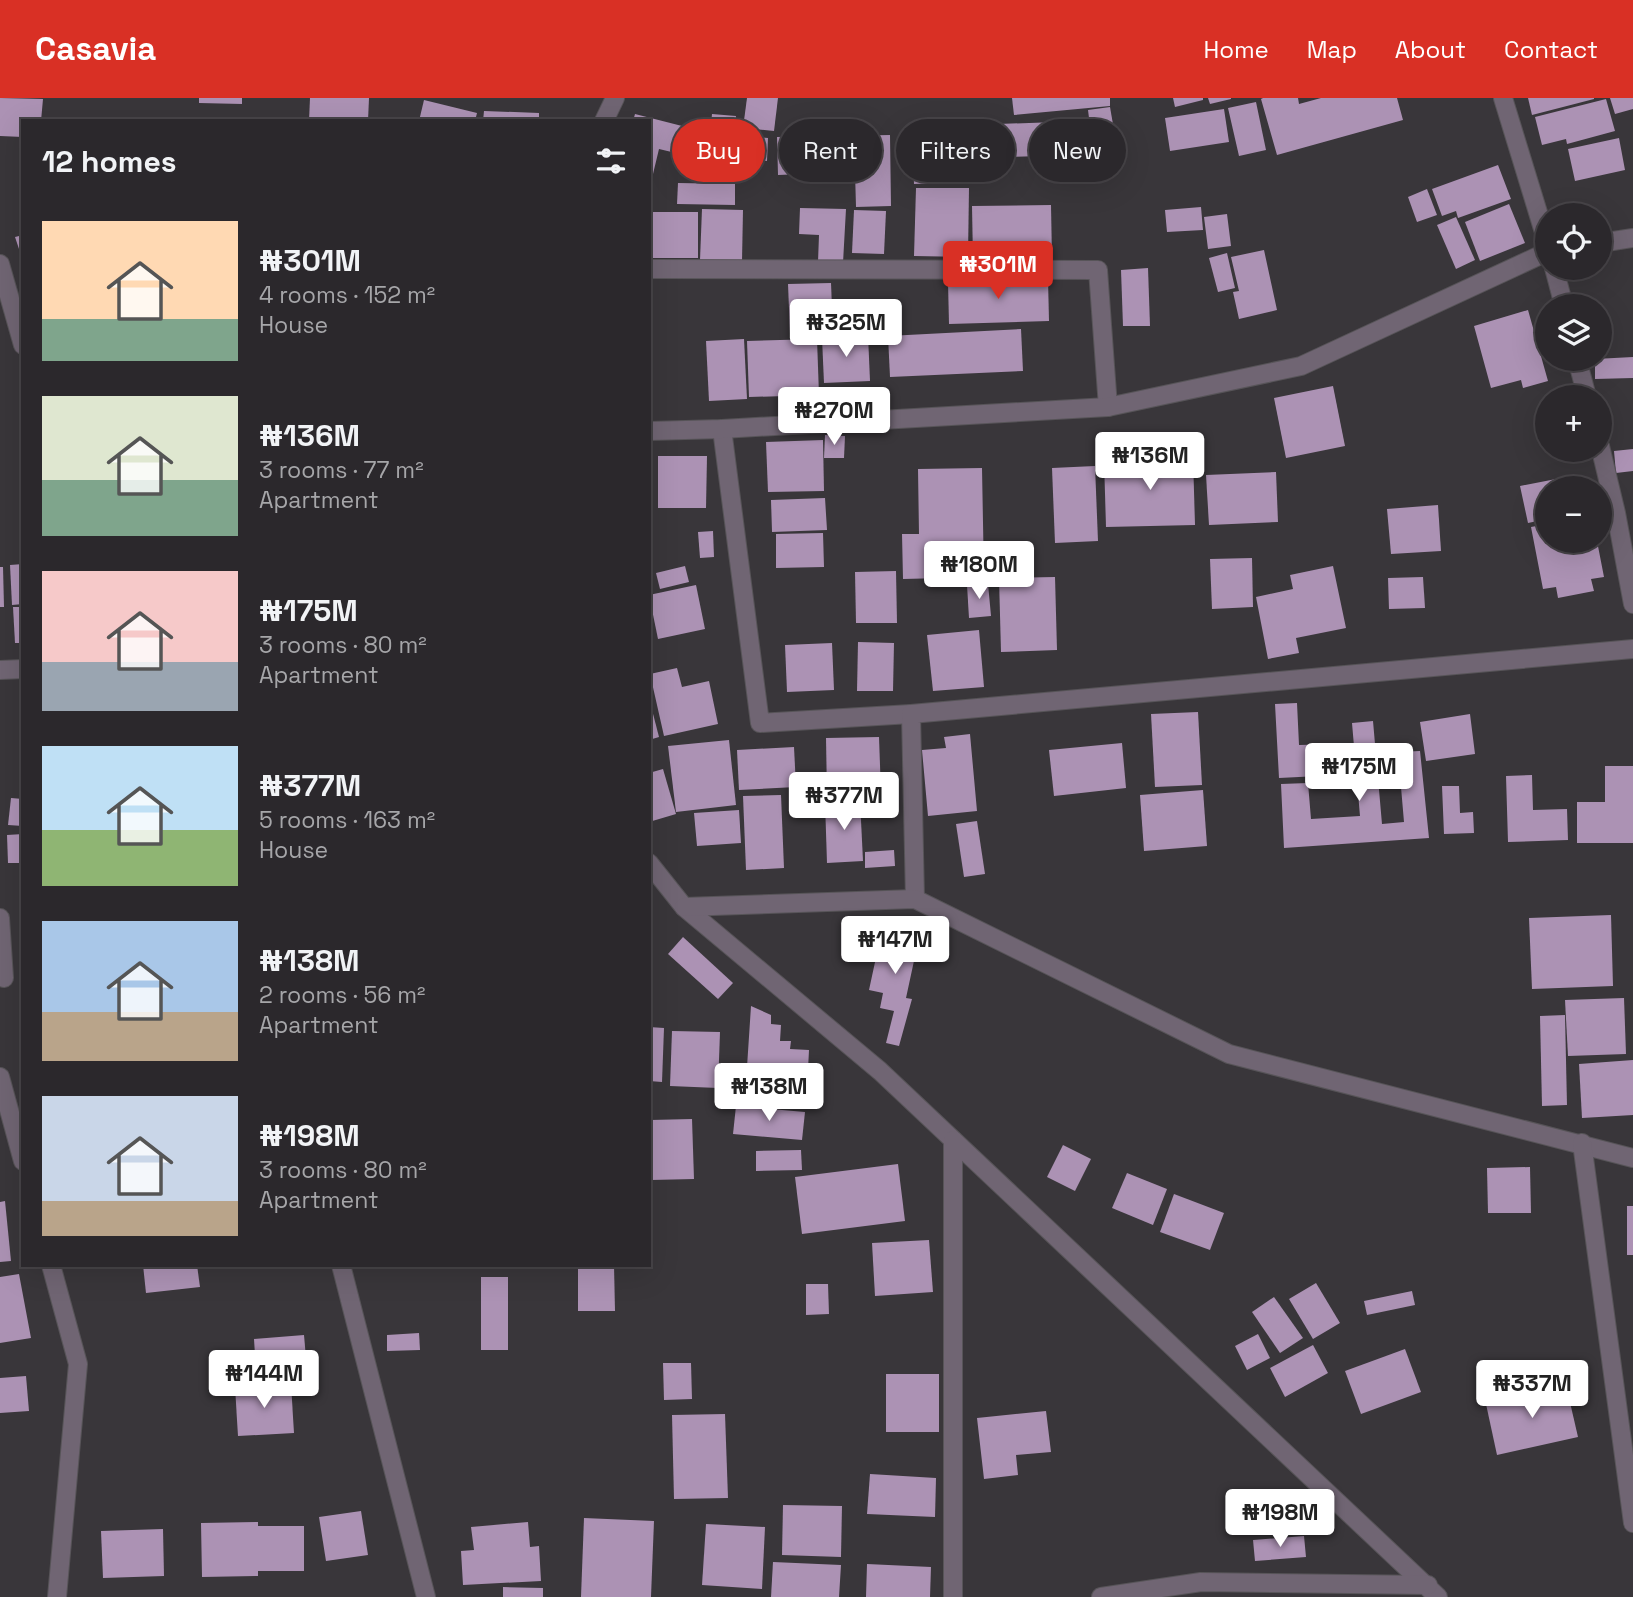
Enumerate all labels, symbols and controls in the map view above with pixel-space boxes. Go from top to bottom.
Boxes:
text: Casavia [35,28,156,70]
text: Home [1203,34,1269,65]
text: Map [1307,34,1357,65]
text: About [1395,34,1466,65]
text: Contact [1504,34,1598,65]
chip: Buy [672,119,765,182]
chip: Rent [779,119,882,182]
chip: Filters [896,119,1015,182]
chip: New [1029,119,1126,182]
text: 12 homes [42,142,177,181]
icon: filters [592,142,630,180]
map controls [1535,203,1612,553]
button: locate [1535,203,1612,280]
text: ₦301M [259,241,361,280]
pin: ₦301M [949,242,1047,301]
icon: home [98,249,182,333]
text: ₦301M [959,249,1037,279]
text: 4 rooms · 152 m² [259,280,435,310]
button: layers [1535,294,1612,371]
pin: ₦325M [797,300,895,359]
text: ₦325M [806,307,886,337]
text: House [259,310,328,340]
button: + [1535,385,1612,462]
pin: ₦270M [785,388,883,447]
text: ₦270M [794,395,874,425]
text: ₦136M [259,416,360,455]
icon: home [98,424,182,508]
pin: ₦136M [1101,432,1199,492]
text: ₦136M [1111,440,1189,470]
text: 3 rooms · 77 m² [259,455,424,485]
button: − [1535,476,1612,553]
text: Apartment [259,485,379,515]
pin: ₦180M [930,542,1028,601]
text: ₦180M [940,549,1018,579]
text: ₦175M [259,591,358,630]
icon: home [98,599,182,683]
text: 3 rooms · 80 m² [259,630,427,660]
text: Apartment [259,660,379,690]
pin: ₦175M [1310,744,1408,803]
text: ₦175M [1321,751,1397,781]
text: ₦377M [259,766,361,805]
pin: ₦377M [795,772,893,832]
icon: home [98,774,182,858]
text: ₦377M [805,780,883,810]
text: 5 rooms · 163 m² [259,805,435,835]
text: House [259,835,328,865]
pin: ₦147M [846,916,944,976]
text: ₦147M [857,924,933,954]
text: ₦138M [259,941,359,980]
icon: home [98,949,182,1033]
text: 2 rooms · 56 m² [259,980,425,1010]
text: Apartment [259,1010,379,1040]
pin: ₦138M [720,1063,818,1123]
text: ₦138M [730,1071,808,1101]
text: ₦198M [259,1116,360,1155]
icon: home [98,1124,182,1208]
text: 3 rooms · 80 m² [259,1155,427,1185]
text: Apartment [259,1185,379,1215]
pin: ₦144M [215,1350,313,1410]
text: ₦144M [225,1358,303,1388]
pin: ₦337M [1483,1360,1581,1420]
text: ₦337M [1492,1368,1572,1398]
pin: ₦198M [1231,1490,1329,1549]
text: ₦198M [1241,1497,1319,1527]

